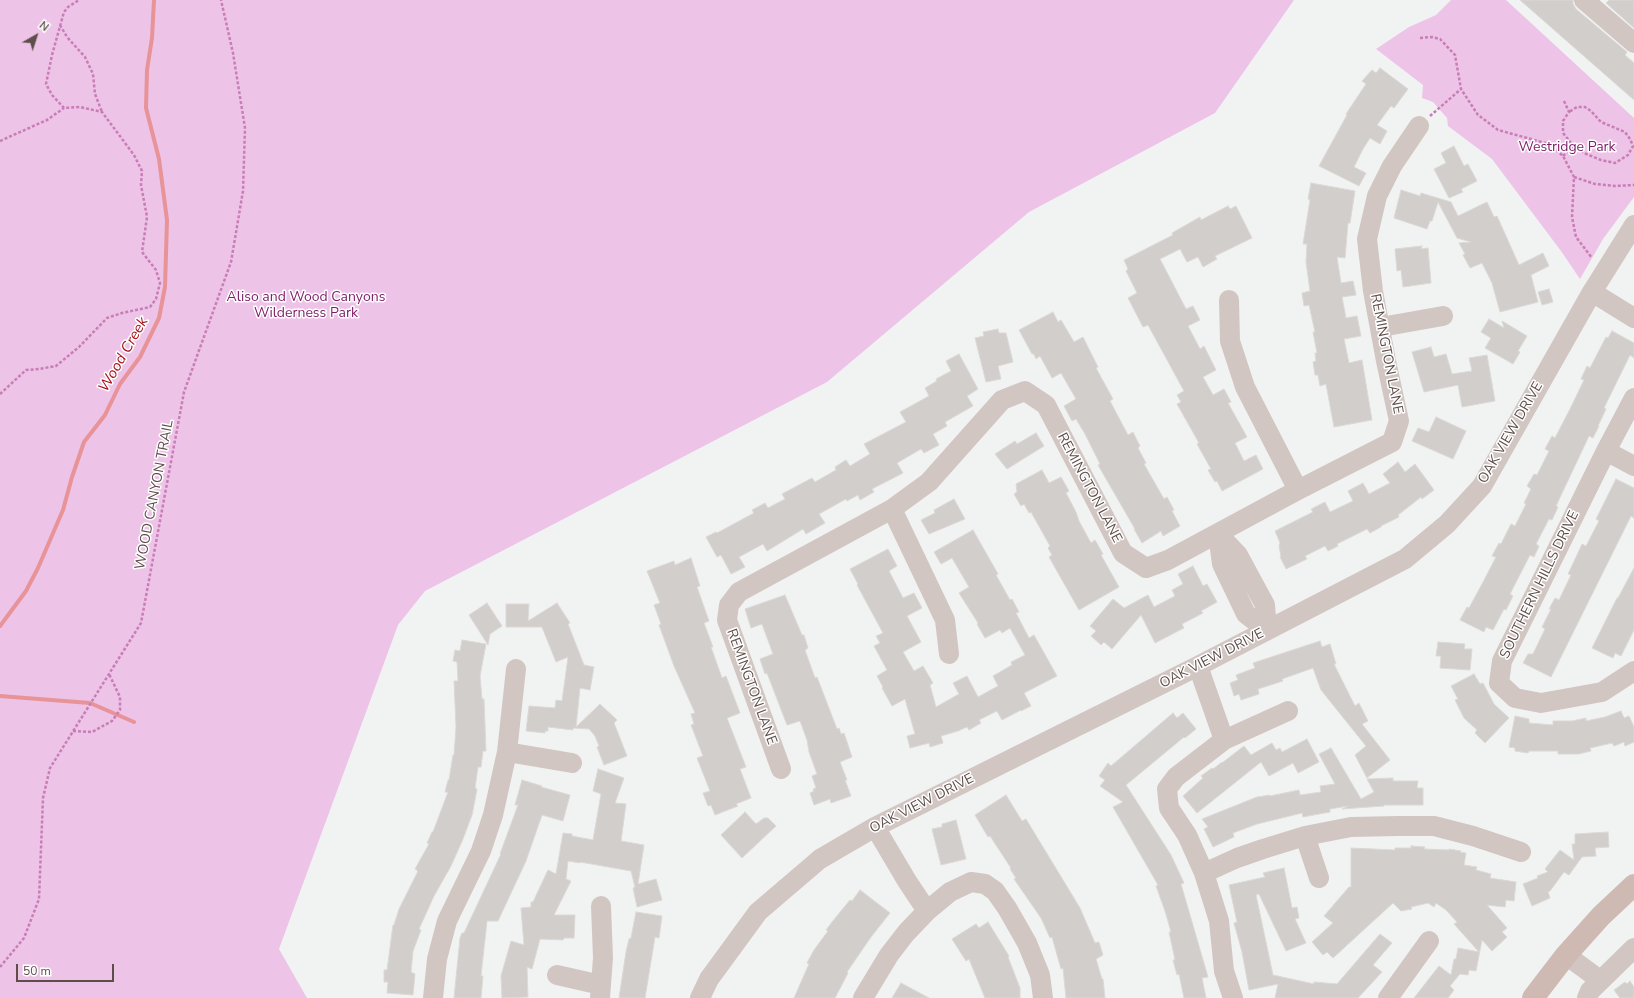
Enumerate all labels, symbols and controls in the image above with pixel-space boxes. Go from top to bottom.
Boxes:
north arrow [16,16,56,56]
text: N [36,18,52,35]
park label: Westridge Park [1518,140,1616,156]
park label: Aliso and Wood Canyons Wilderness Park [227,290,385,322]
street label: REMINGTON LANE [1366,293,1406,415]
water label: Wood Creek [95,314,153,396]
street label: OAK VIEW DRIVE [1475,379,1547,487]
street label: WOOD CANYON TRAIL [132,419,178,571]
street label: REMINGTON LANE [1053,430,1125,546]
street label: SOUTHERN HILLS DRIVE [1497,508,1583,662]
street label: OAK VIEW DRIVE [1157,626,1267,692]
street label: REMINGTON LANE [722,627,780,747]
street label: OAK VIEW DRIVE [867,771,977,837]
scale bar [18,956,116,982]
text: 50 m [23,963,51,979]

